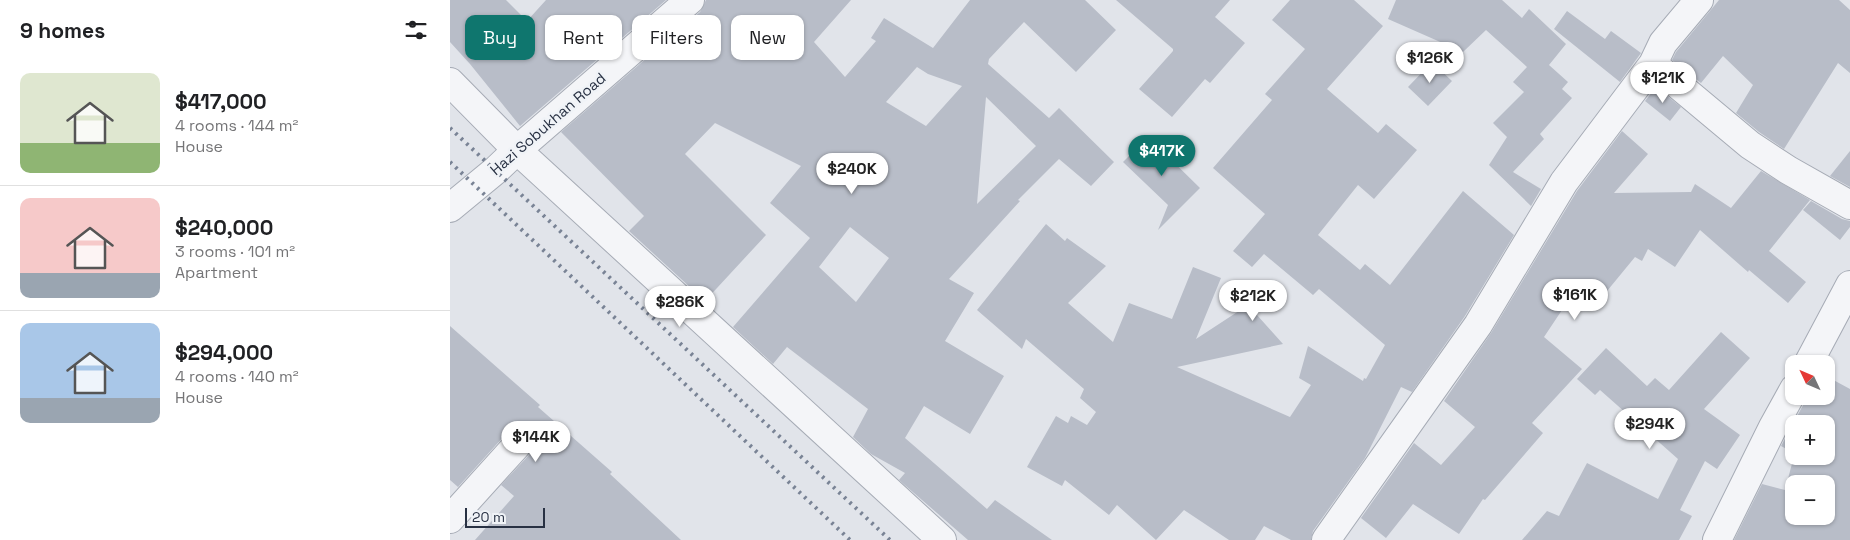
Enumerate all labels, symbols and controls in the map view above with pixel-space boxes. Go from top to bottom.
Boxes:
chip: Buy [465,15,535,60]
chip: Rent [545,15,622,60]
chip: Filters [632,15,721,60]
chip: New [731,15,804,60]
icon: filters [402,16,430,44]
text: 9 homes [20,17,105,44]
pin: $126K [1395,42,1465,84]
text: $126K [1407,47,1453,68]
pin: $121K [1628,62,1698,104]
text: $121K [1641,67,1685,88]
street label: Hazi Sobukhan Road [486,68,609,179]
text: $417,000 [175,88,267,115]
icon: home [60,93,120,153]
text: 4 rooms · 144 m² [175,115,298,136]
pin: $417K [1127,134,1197,177]
text: House [175,136,223,157]
text: $417K [1139,140,1185,161]
pin: $240K [817,152,887,195]
text: $240K [827,158,877,179]
text: $240,000 [175,214,273,241]
icon: home [60,218,120,278]
text: 3 rooms · 101 m² [175,241,295,262]
text: Apartment [175,262,258,283]
pin: $161K [1540,278,1610,321]
pin: $212K [1218,280,1288,322]
text: $161K [1553,284,1597,305]
text: $212K [1230,285,1276,306]
pin: $286K [645,286,715,328]
text: $286K [656,291,704,312]
text: $294,000 [175,339,273,366]
icon: home [60,343,120,403]
north arrow [1785,355,1835,405]
map controls [1785,355,1835,525]
text: 4 rooms · 140 m² [175,366,299,387]
text: House [175,387,223,408]
pin: $294K [1615,408,1685,450]
text: $294K [1625,413,1675,434]
button: + [1785,415,1835,465]
pin: $144K [501,420,571,463]
text: $144K [512,426,560,447]
button: − [1785,475,1835,525]
scale bar [465,505,545,528]
text: 20 m [472,508,505,526]

